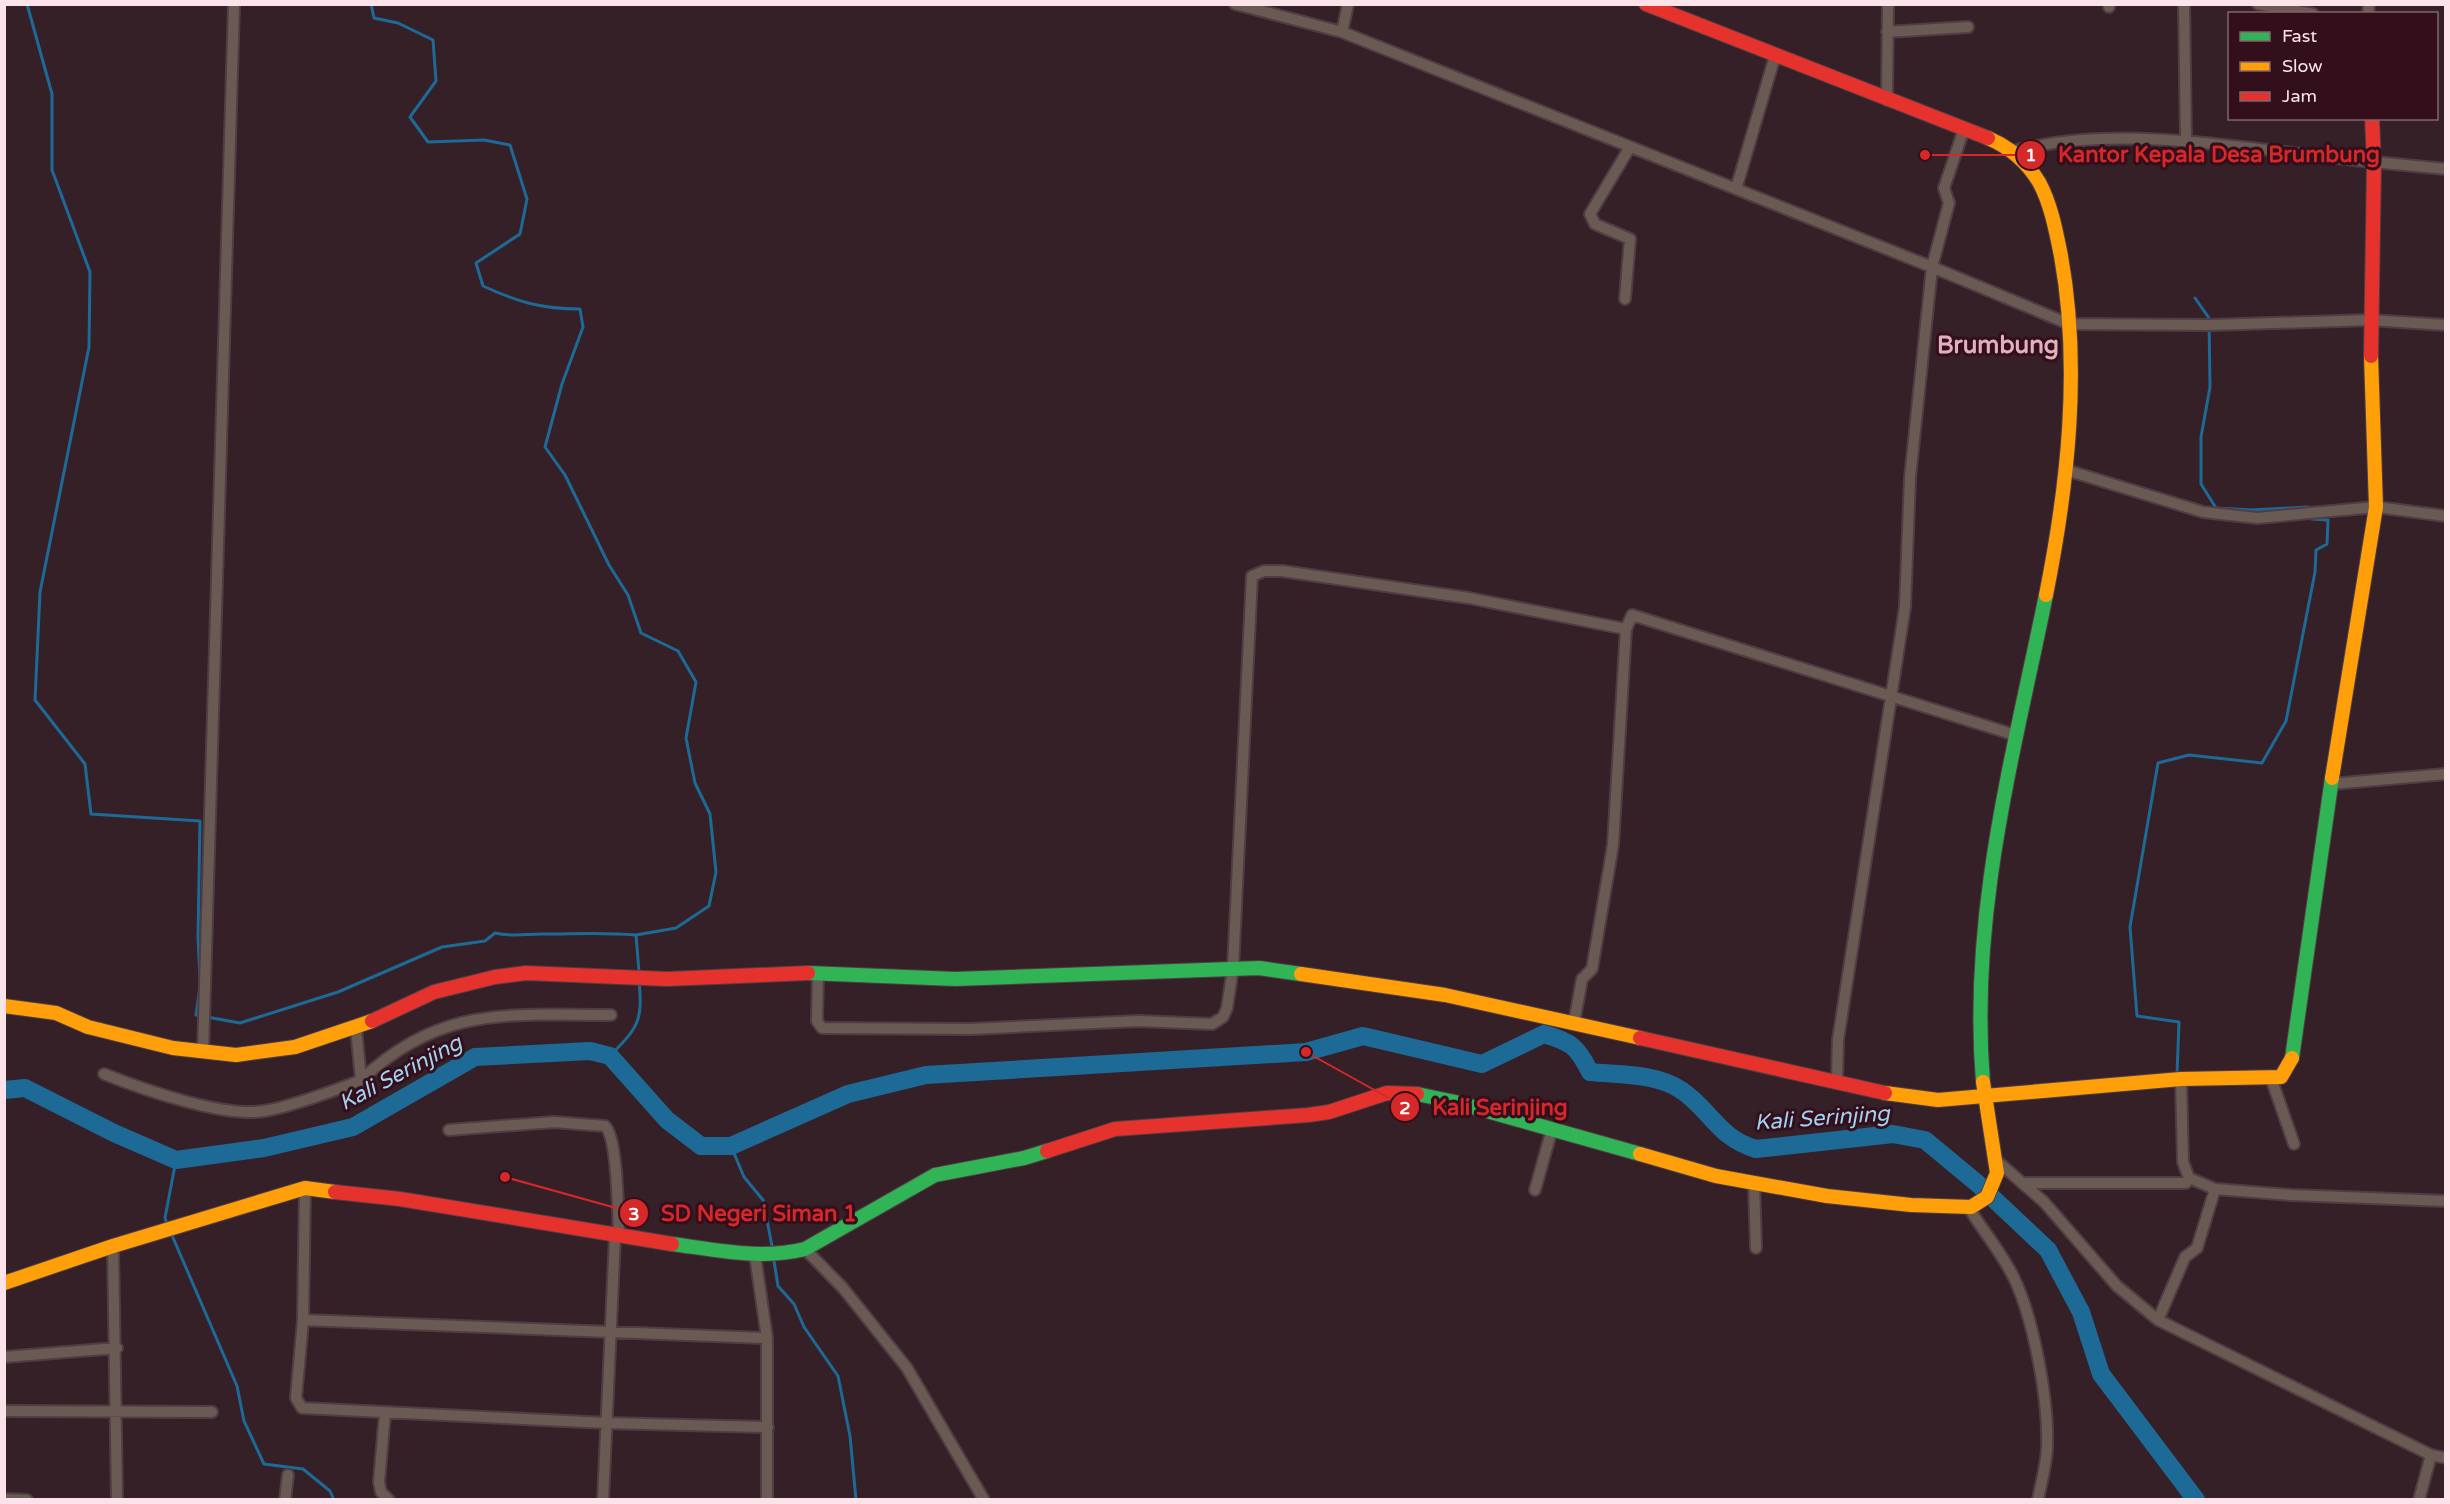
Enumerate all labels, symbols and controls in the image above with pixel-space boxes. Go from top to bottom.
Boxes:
legend [2228,12,2438,120]
text: Fast [2282,25,2317,47]
text: Slow [2282,55,2323,77]
text: Jam [2282,85,2317,107]
callout: Kantor Kepala Desa Brumbung [2016,135,2392,175]
text: Kantor Kepala Desa Brumbung [2058,142,2380,168]
text: 1 [2025,144,2037,166]
district label: Brumbung [1937,331,2059,360]
water label: Kali Serinjing [335,1029,467,1116]
callout: Kali Serinjing [1390,1087,1580,1127]
text: Kali Serinjing [1432,1095,1568,1121]
text: 2 [1399,1097,1411,1119]
water label: Kali Serinjing [1754,1100,1892,1136]
callout: SD Negeri Siman 1 [619,1193,869,1233]
text: SD Negeri Siman 1 [661,1201,857,1227]
text: 3 [628,1203,640,1225]

